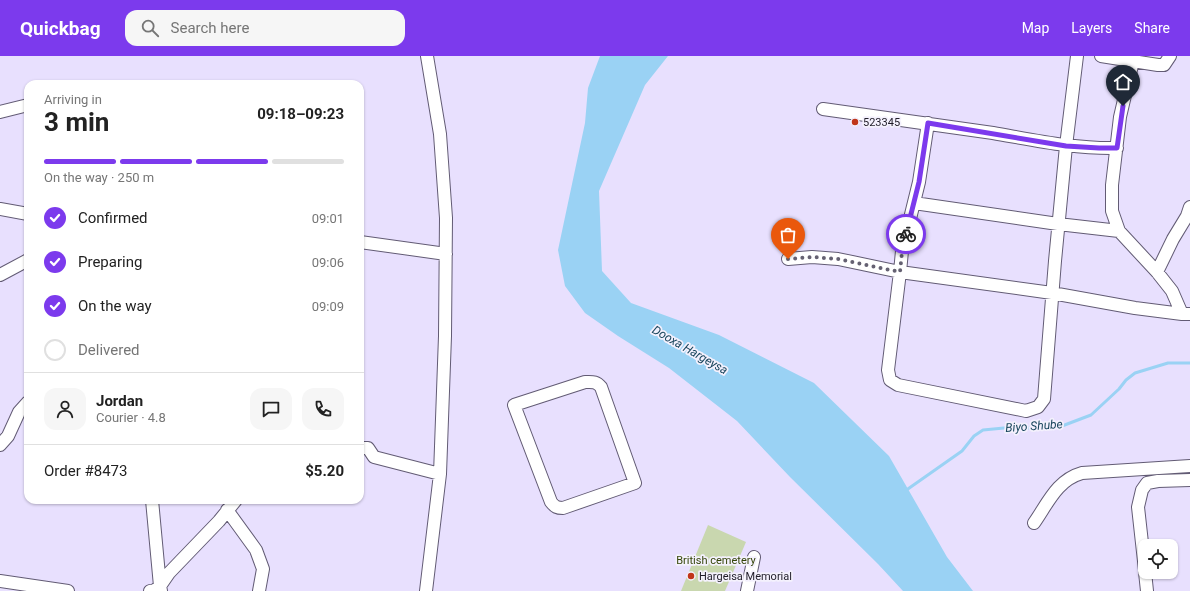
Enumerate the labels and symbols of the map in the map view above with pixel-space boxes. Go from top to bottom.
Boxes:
pin [1106,65,1140,106]
place label: 523345 [863,116,900,129]
marker: 523345 [850,117,860,127]
courier [886,214,926,254]
pin [771,218,805,259]
water label: Dooxa Hargeysa [650,323,730,377]
water label: Biyo Shube [1005,417,1063,435]
park label: British cemetery [676,554,757,567]
place label: Hargeisa Memorial [699,570,792,583]
marker: Hargeisa Memorial [686,571,696,581]

